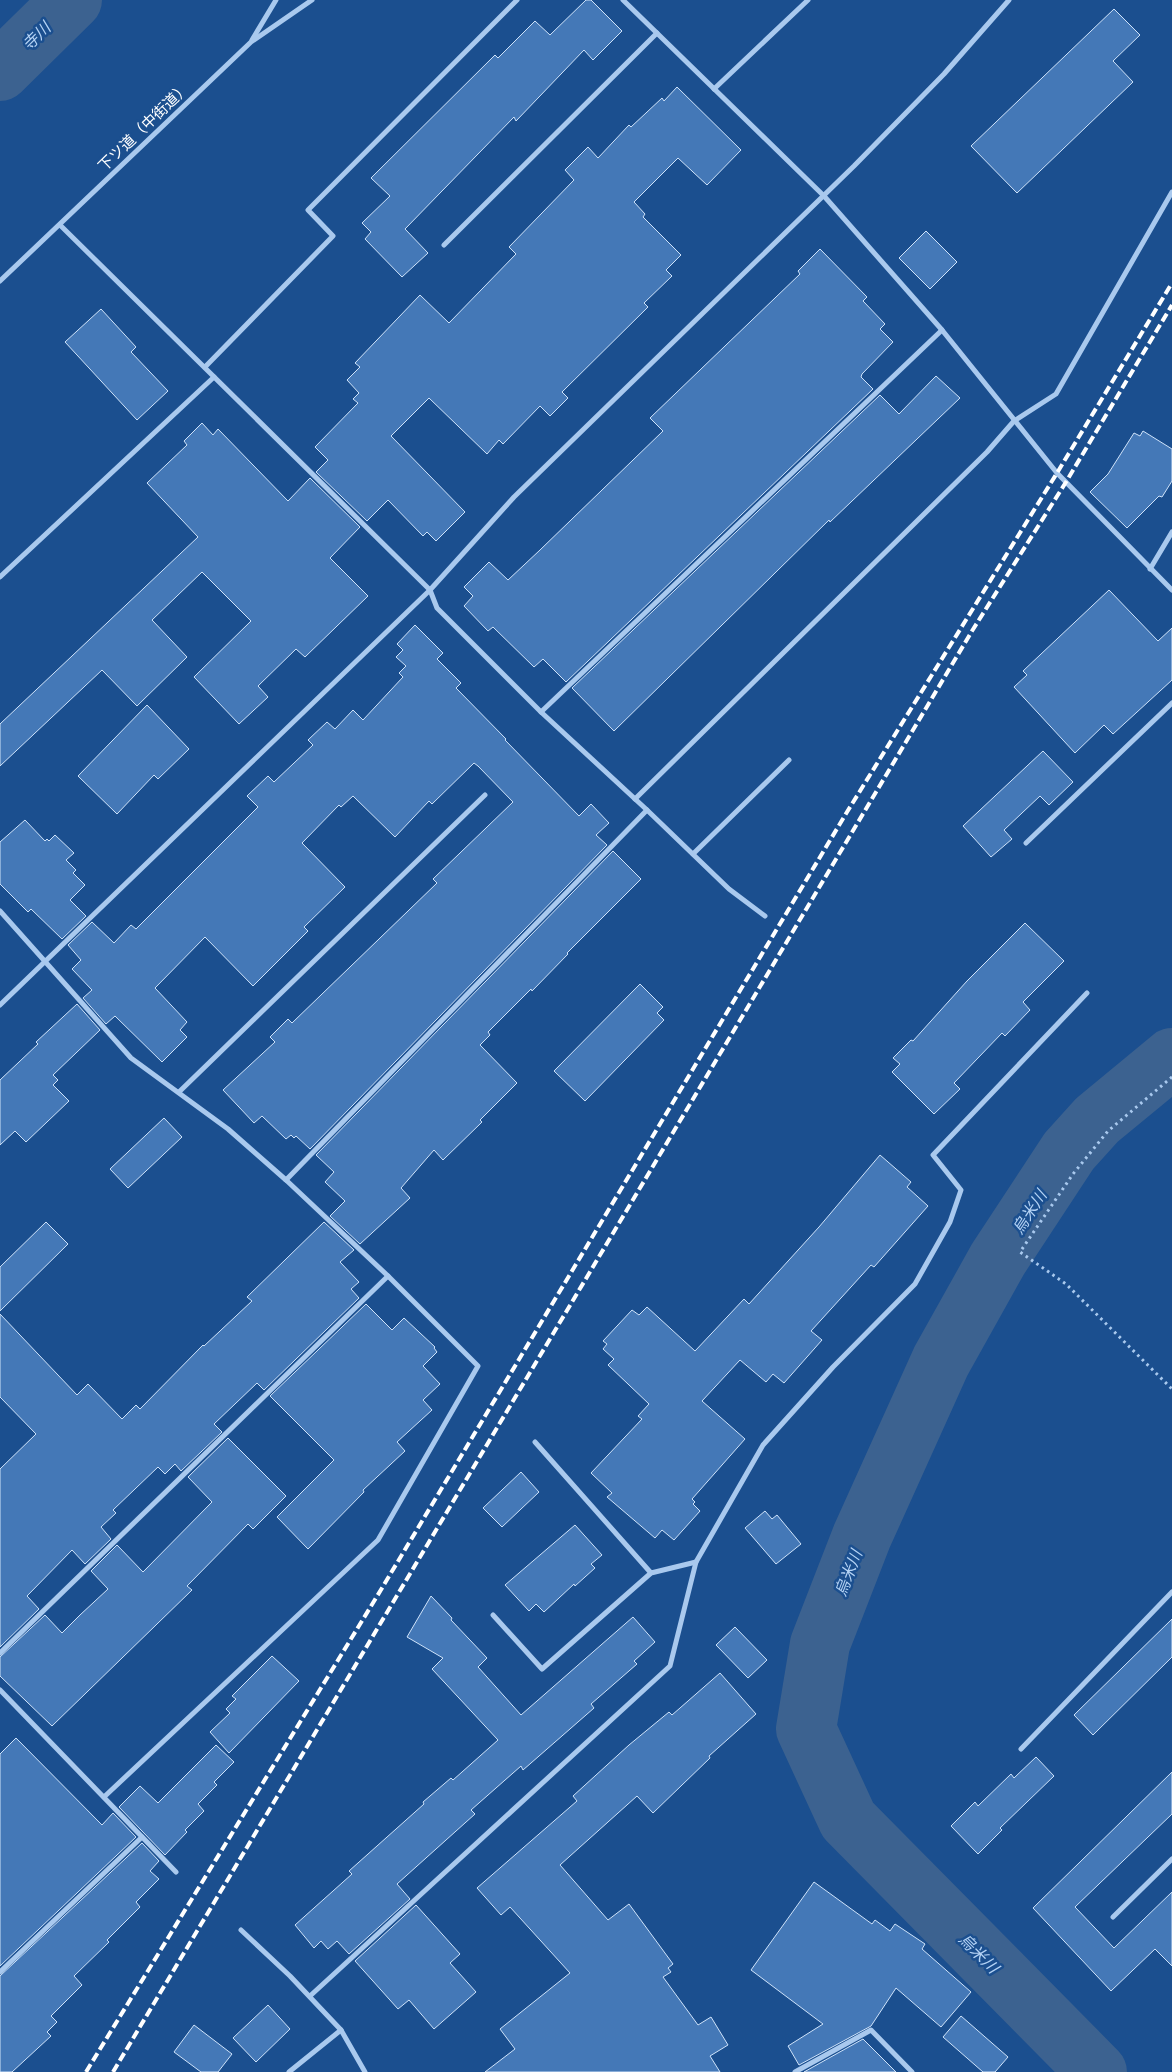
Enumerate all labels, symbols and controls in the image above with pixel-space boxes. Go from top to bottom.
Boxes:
water label: 寺川 [17,15,57,55]
street label: 下ツ道（中街道） [93,77,194,176]
water label: 烏米川 [1007,1184,1052,1238]
water label: 烏米川 [829,1545,868,1599]
water label: 烏米川 [954,1928,1005,1979]

